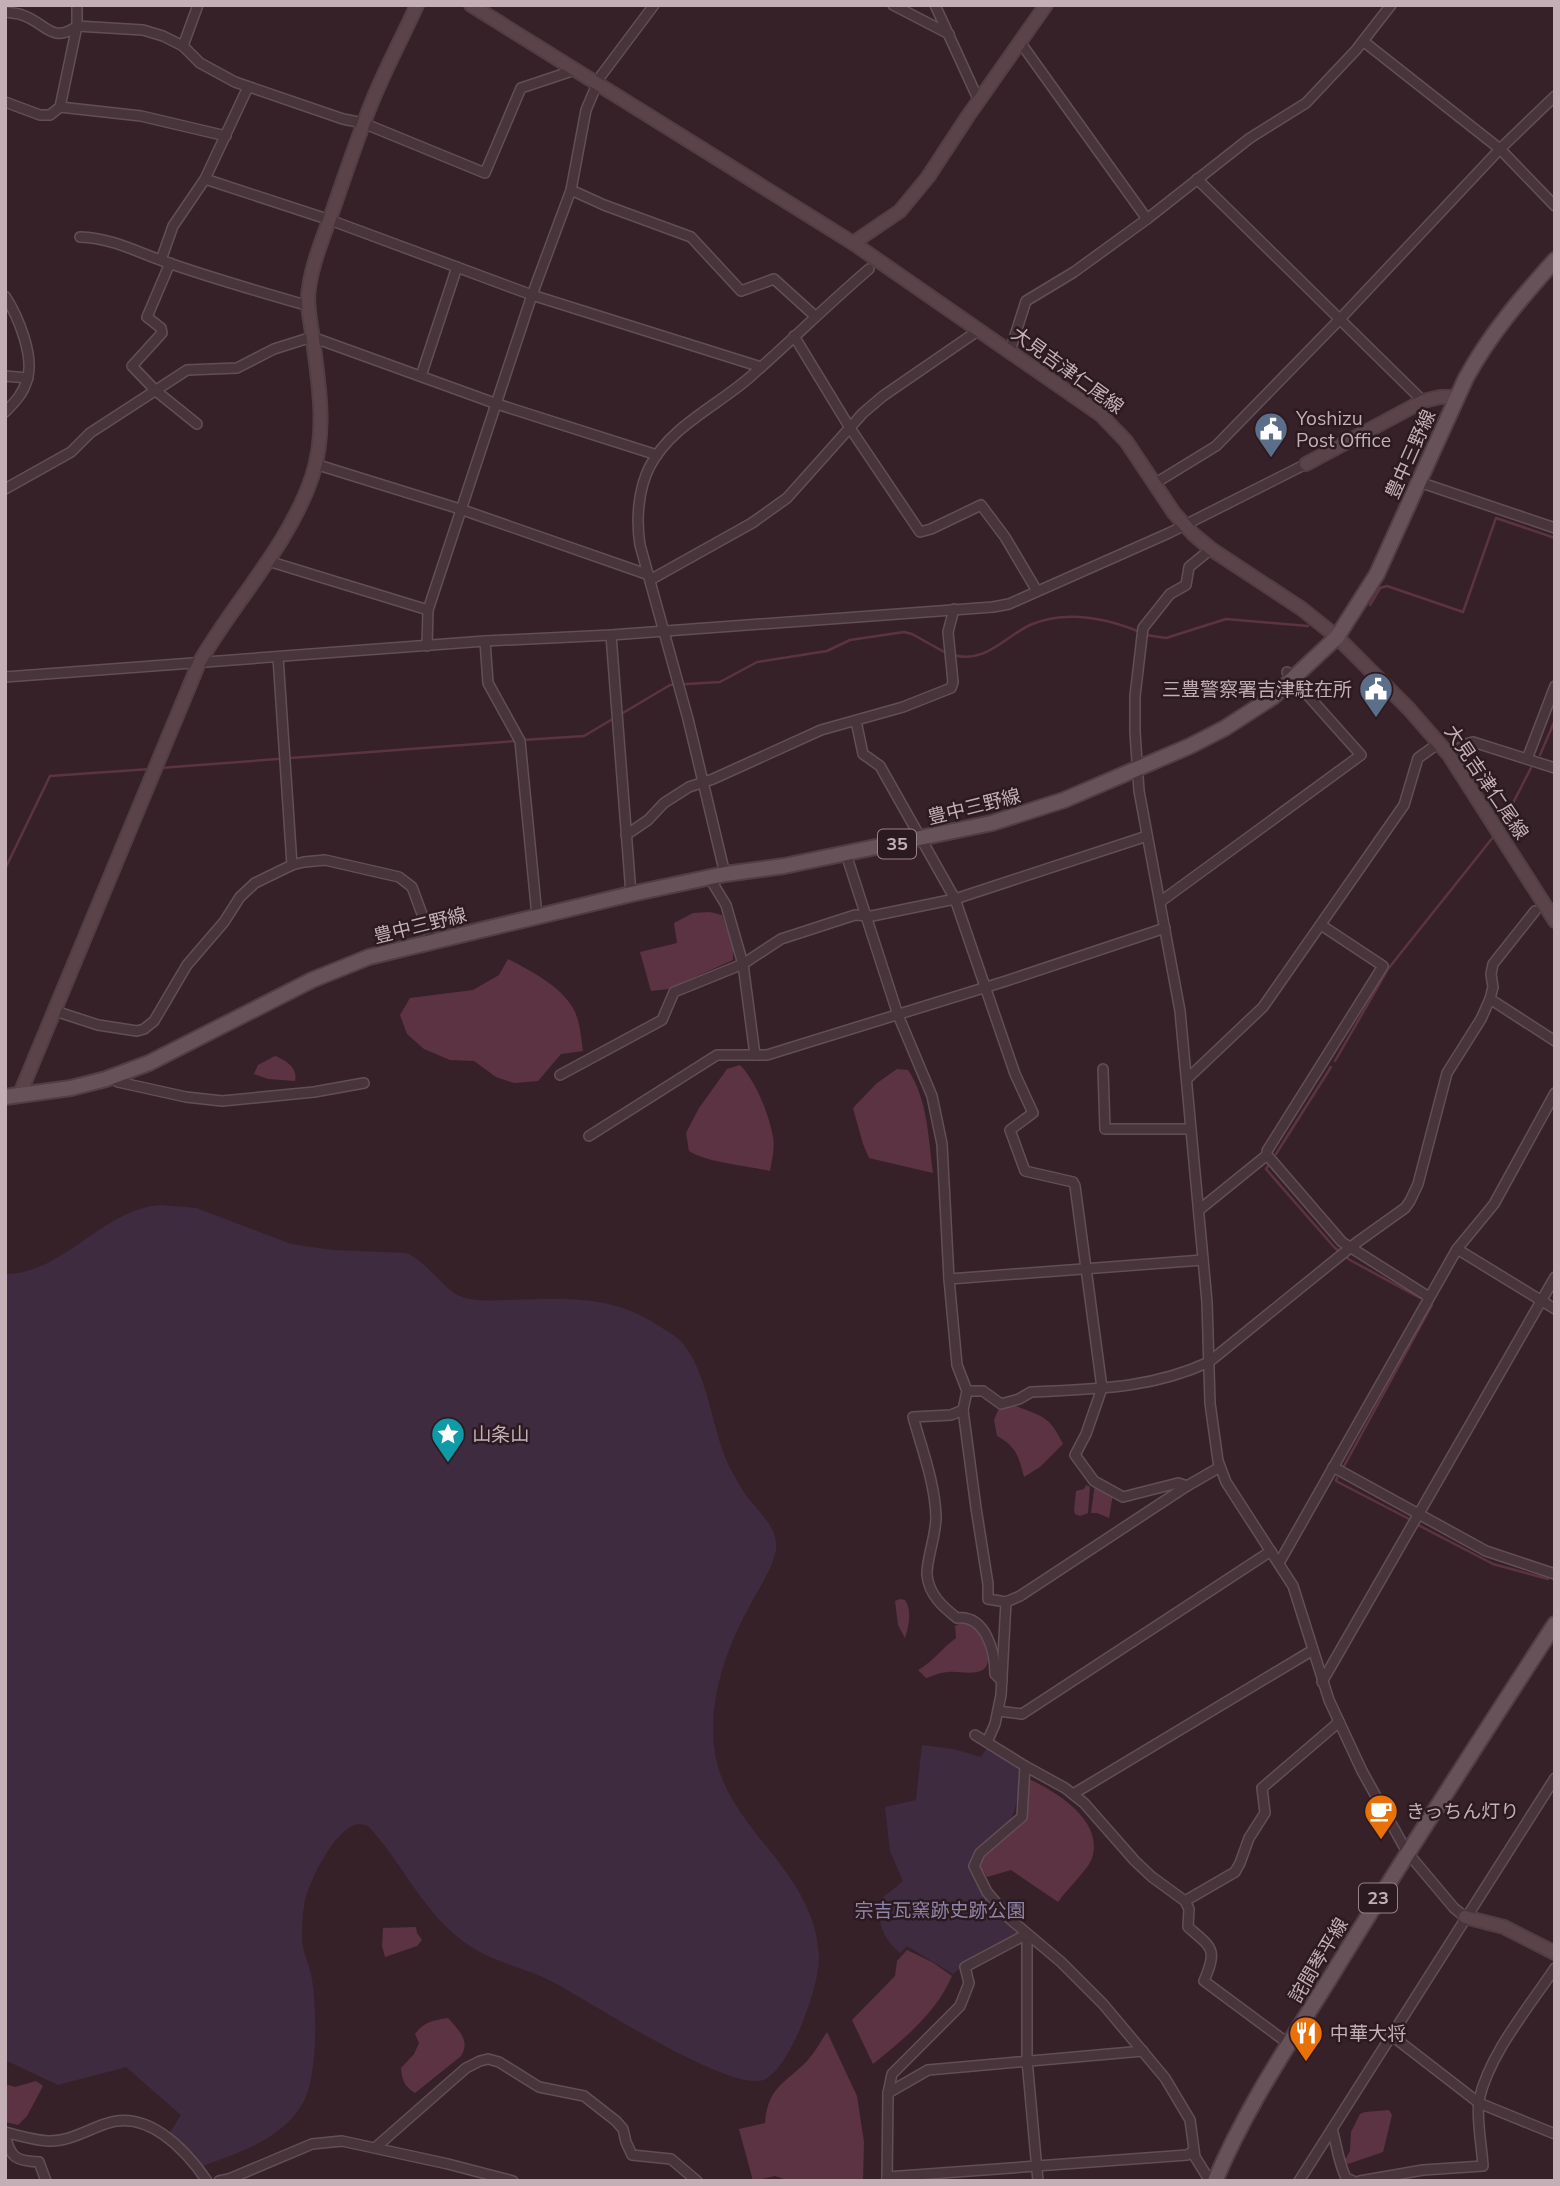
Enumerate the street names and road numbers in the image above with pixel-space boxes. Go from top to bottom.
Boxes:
street label: 大見吉津仁尾線 [1007,321,1129,419]
street label: 豊中三野線 [1380,406,1440,502]
street label: 大見吉津仁尾線 [1440,720,1534,844]
street label: 豊中三野線 [925,783,1023,829]
road number: 35 [878,830,916,858]
street label: 豊中三野線 [371,902,469,948]
road number: 23 [1359,1884,1397,1912]
street label: 詫間琴平線 [1283,1913,1353,2007]

